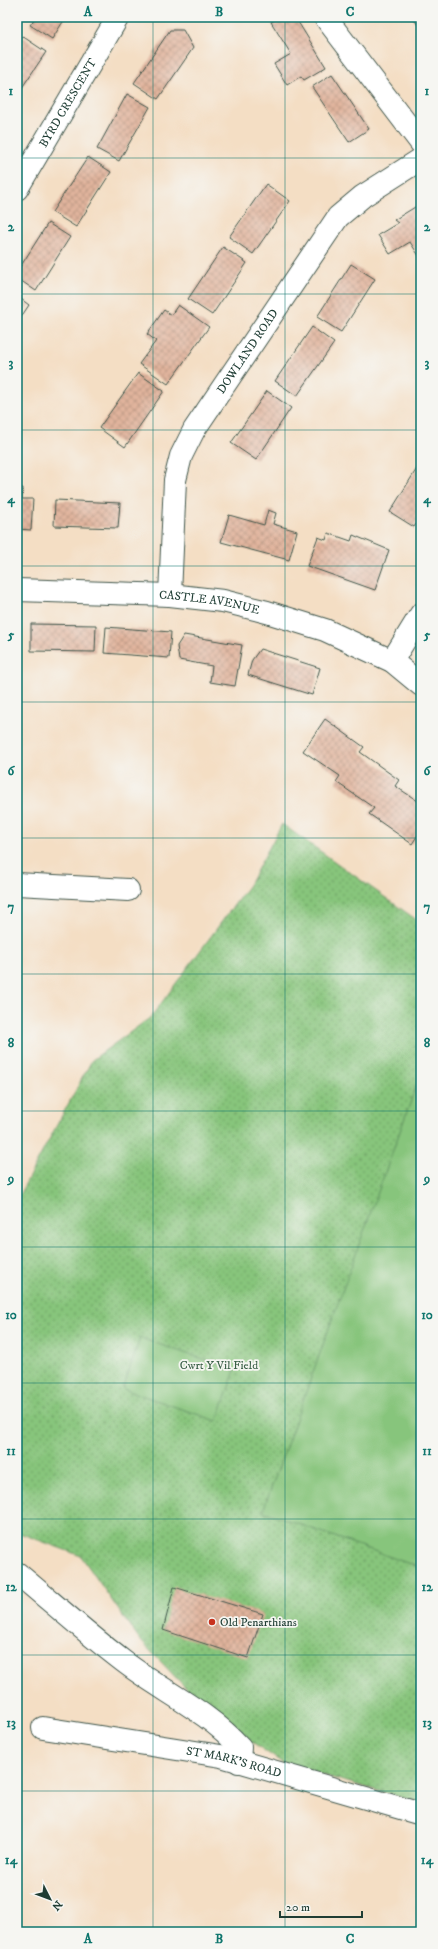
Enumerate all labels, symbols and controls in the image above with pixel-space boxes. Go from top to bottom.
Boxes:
text: A [83,4,93,20]
text: B [215,4,223,20]
text: C [346,4,355,20]
street label: BYRD CRESCENT [36,56,100,150]
text: 1 [9,83,14,99]
text: 1 [425,83,430,99]
text: 2 [8,219,15,235]
text: 2 [424,219,431,235]
street label: DOWLAND ROAD [214,306,282,397]
text: 3 [9,355,14,371]
text: 3 [425,355,430,371]
text: 4 [6,491,15,508]
text: 4 [422,491,431,508]
street label: CASTLE AVENUE [159,588,262,618]
text: 5 [7,627,15,643]
text: 5 [423,627,431,643]
text: 6 [8,763,16,779]
text: 6 [424,763,432,779]
text: 7 [8,899,15,915]
text: 7 [424,899,431,915]
text: 8 [8,1035,15,1051]
text: 8 [424,1035,431,1051]
text: 9 [7,1171,14,1187]
text: 9 [423,1171,430,1187]
text: 10 [5,1307,17,1323]
text: 10 [421,1307,433,1323]
park label: Cwrt Y Vil Field [180,1358,258,1373]
text: 11 [6,1443,16,1459]
text: 11 [422,1443,432,1459]
text: 12 [5,1579,17,1595]
text: 12 [421,1579,433,1595]
place label: Old Penarthians [220,1615,297,1630]
marker: Old Penarthians [207,1617,217,1627]
text: 13 [6,1715,16,1731]
text: 13 [422,1715,432,1731]
street label: ST MARK'S ROAD [185,1744,283,1781]
text: 14 [5,1852,18,1869]
text: 14 [421,1852,434,1869]
north arrow [30,1879,70,1919]
scale bar [280,1893,362,1919]
text: N [48,1897,65,1913]
text: 20 m [286,1900,310,1915]
text: A [83,1931,93,1947]
text: B [215,1931,223,1947]
text: C [346,1931,355,1947]

